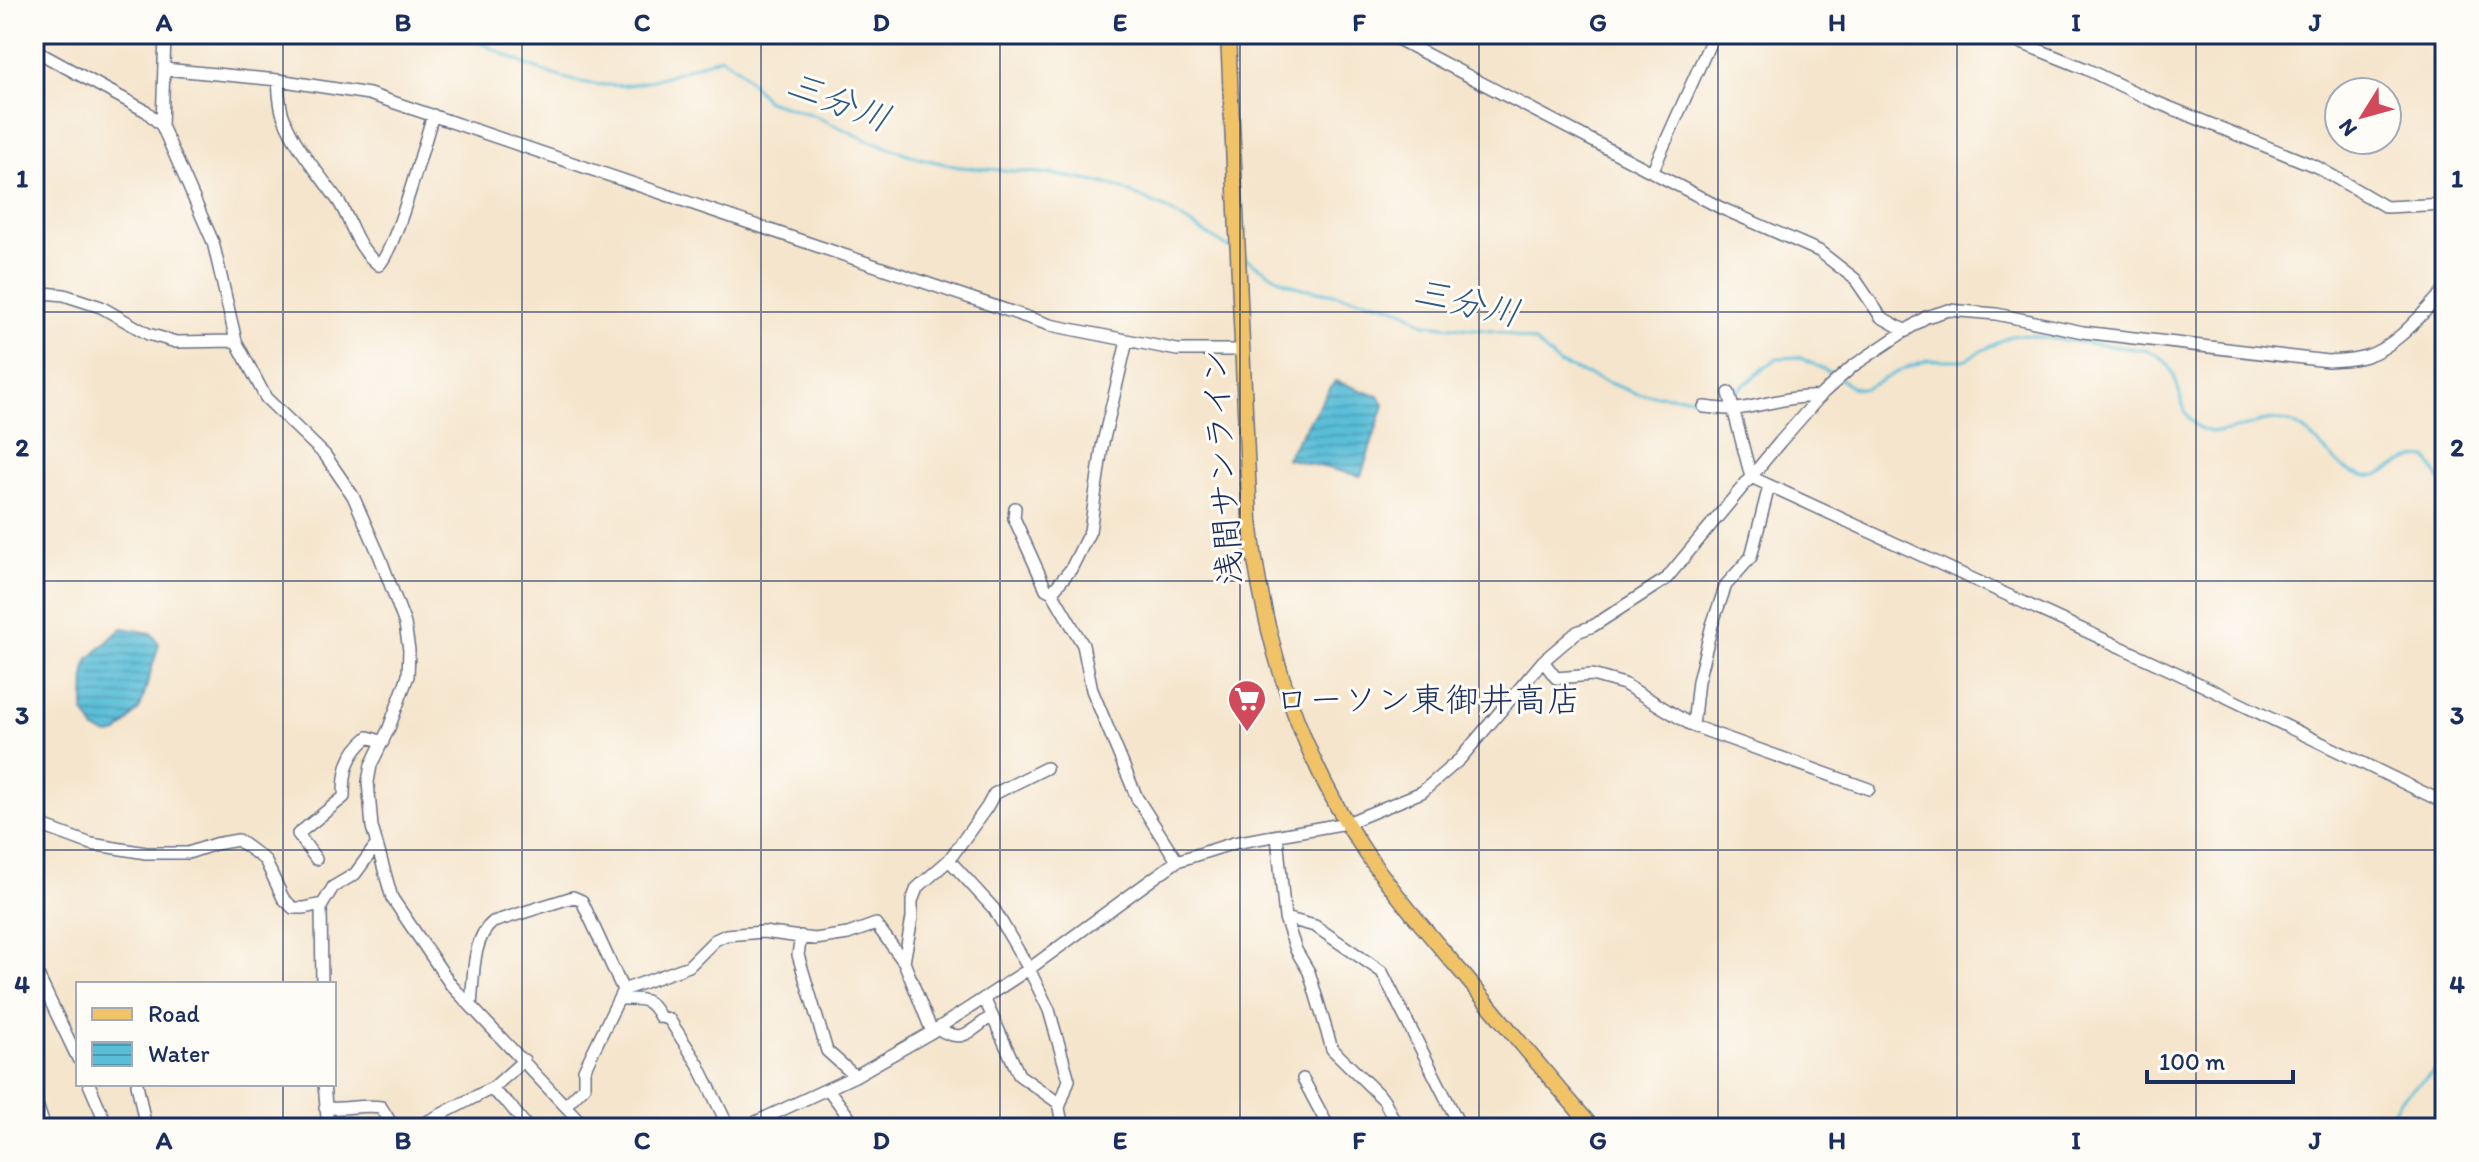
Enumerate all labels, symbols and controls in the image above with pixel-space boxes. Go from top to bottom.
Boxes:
text: A [155,6,173,38]
text: B [395,6,412,38]
text: C [634,6,651,38]
text: D [872,6,890,38]
text: E [1113,6,1127,38]
text: F [1352,6,1366,38]
text: G [1589,6,1607,38]
text: H [1828,6,1846,38]
text: I [2071,6,2081,38]
text: J [2308,6,2322,38]
water label: 三分川 [781,62,897,140]
north arrow [2323,76,2403,156]
text: N [2332,114,2363,142]
text: 1 [16,162,28,194]
text: 1 [2451,162,2463,194]
water label: 三分川 [1410,269,1524,335]
street label: 浅間サンライン [1193,348,1251,586]
text: 2 [15,431,29,463]
text: 2 [2450,431,2464,463]
supermarket icon: ローソン東御井高店 [1226,678,1268,733]
place label: ローソン東御井高店 [1275,679,1581,720]
text: 3 [15,699,29,731]
text: 3 [2450,699,2464,731]
text: 4 [14,968,30,1000]
text: 4 [2449,968,2465,1000]
legend [76,982,336,1086]
text: Road [148,999,200,1028]
scale bar [2147,1034,2293,1084]
text: Water [148,1039,210,1068]
text: 100 m [2159,1047,2225,1076]
text: A [155,1124,173,1156]
text: B [395,1124,412,1156]
text: C [634,1124,651,1156]
text: D [872,1124,890,1156]
text: E [1113,1124,1127,1156]
text: F [1352,1124,1366,1156]
text: G [1589,1124,1607,1156]
text: H [1828,1124,1846,1156]
text: I [2071,1124,2081,1156]
text: J [2308,1124,2322,1156]

